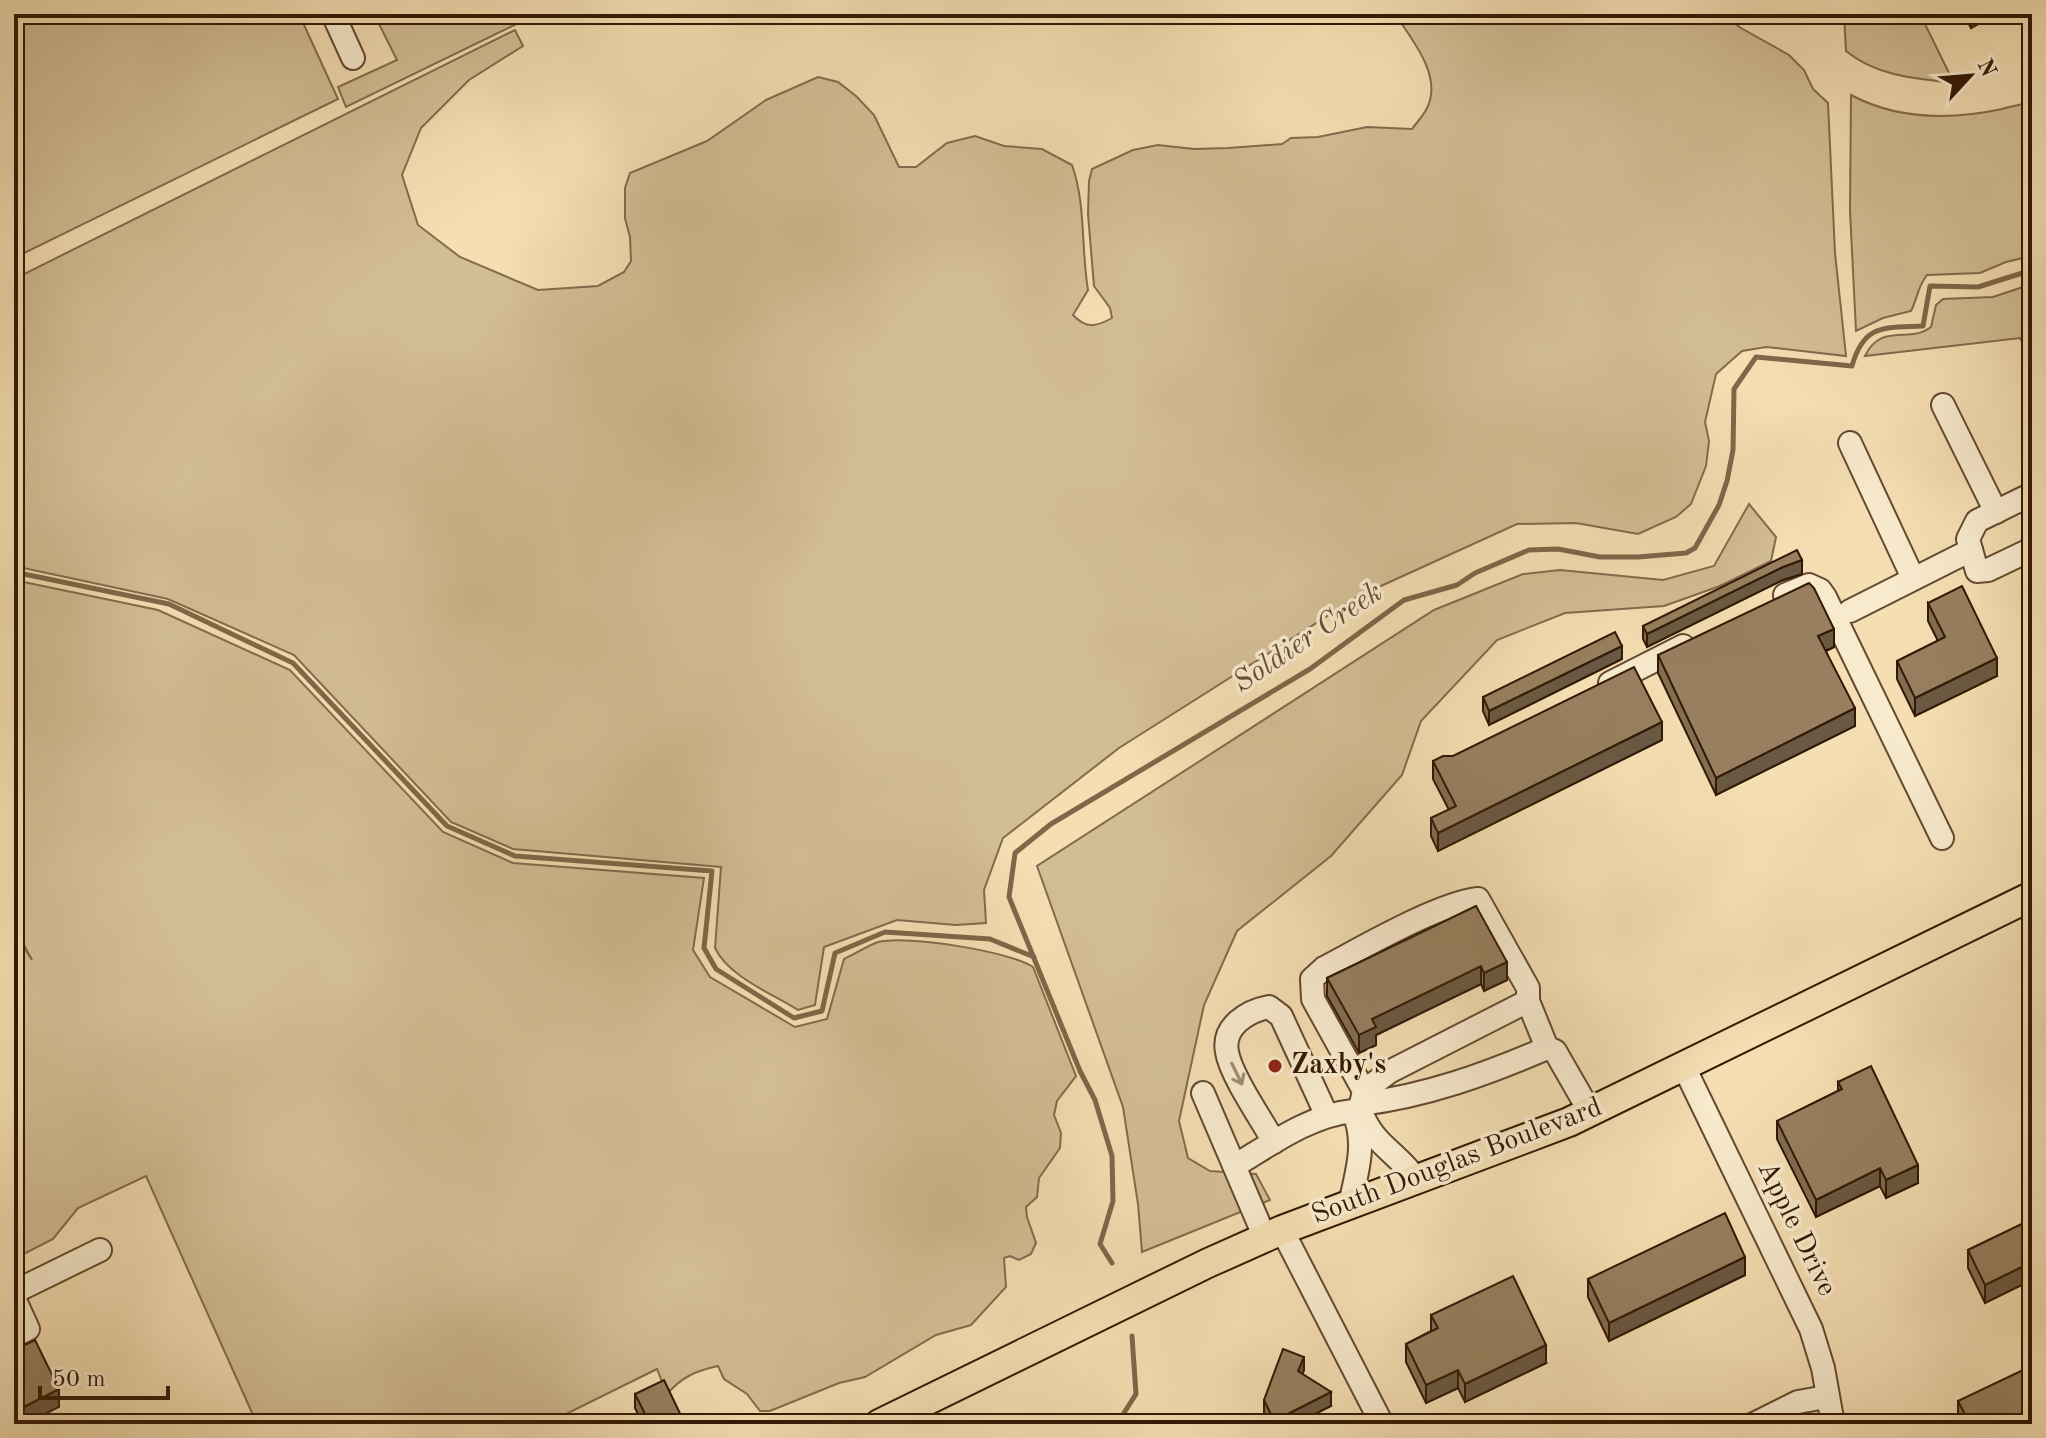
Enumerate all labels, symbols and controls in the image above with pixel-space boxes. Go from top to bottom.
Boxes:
north arrow [1930,36,2010,116]
text: N [1973,56,2000,81]
water label: Soldier Creek [1228,577,1388,699]
place label: Zaxby's [1291,1052,1386,1080]
marker: Zaxby's [1266,1057,1284,1075]
one-way arrow [1230,1062,1245,1086]
street label: South Douglas Boulevard [1308,1094,1606,1230]
street label: Apple Drive [1751,1157,1841,1301]
scale bar [40,1350,168,1400]
text: 50 m [52,1368,106,1392]

